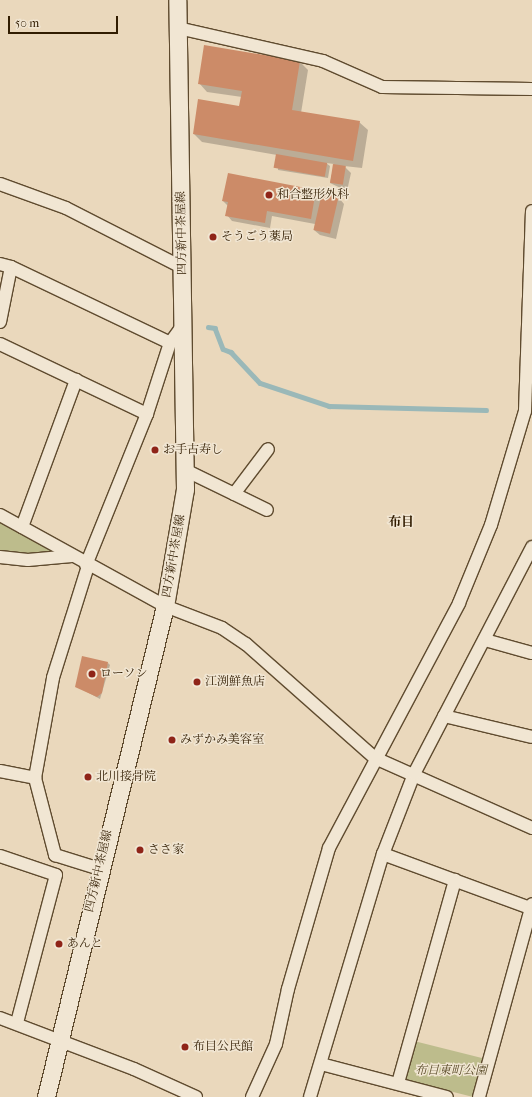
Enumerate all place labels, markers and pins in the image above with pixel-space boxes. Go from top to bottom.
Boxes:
place label: 和合整形外科 [277,188,349,202]
marker: 和合整形外科 [264,190,274,200]
place label: そうごう薬局 [221,230,293,244]
marker: そうごう薬局 [208,232,218,242]
place label: お手古寿し [163,443,223,457]
marker: お手古寿し [150,445,160,455]
place label: ローソン [100,667,148,681]
marker: ローソン [87,669,97,679]
place label: 江渕鮮魚店 [205,675,265,689]
marker: 江渕鮮魚店 [192,677,202,687]
place label: みずかみ美容室 [180,733,264,747]
marker: みずかみ美容室 [167,735,177,745]
place label: 北川接骨院 [96,770,156,784]
marker: 北川接骨院 [83,772,93,782]
place label: ささ家 [148,843,184,857]
marker: ささ家 [135,845,145,855]
place label: あんと [67,937,103,951]
marker: あんと [54,939,64,949]
place label: 布目公民館 [193,1040,253,1054]
marker: 布目公民館 [180,1042,190,1052]

